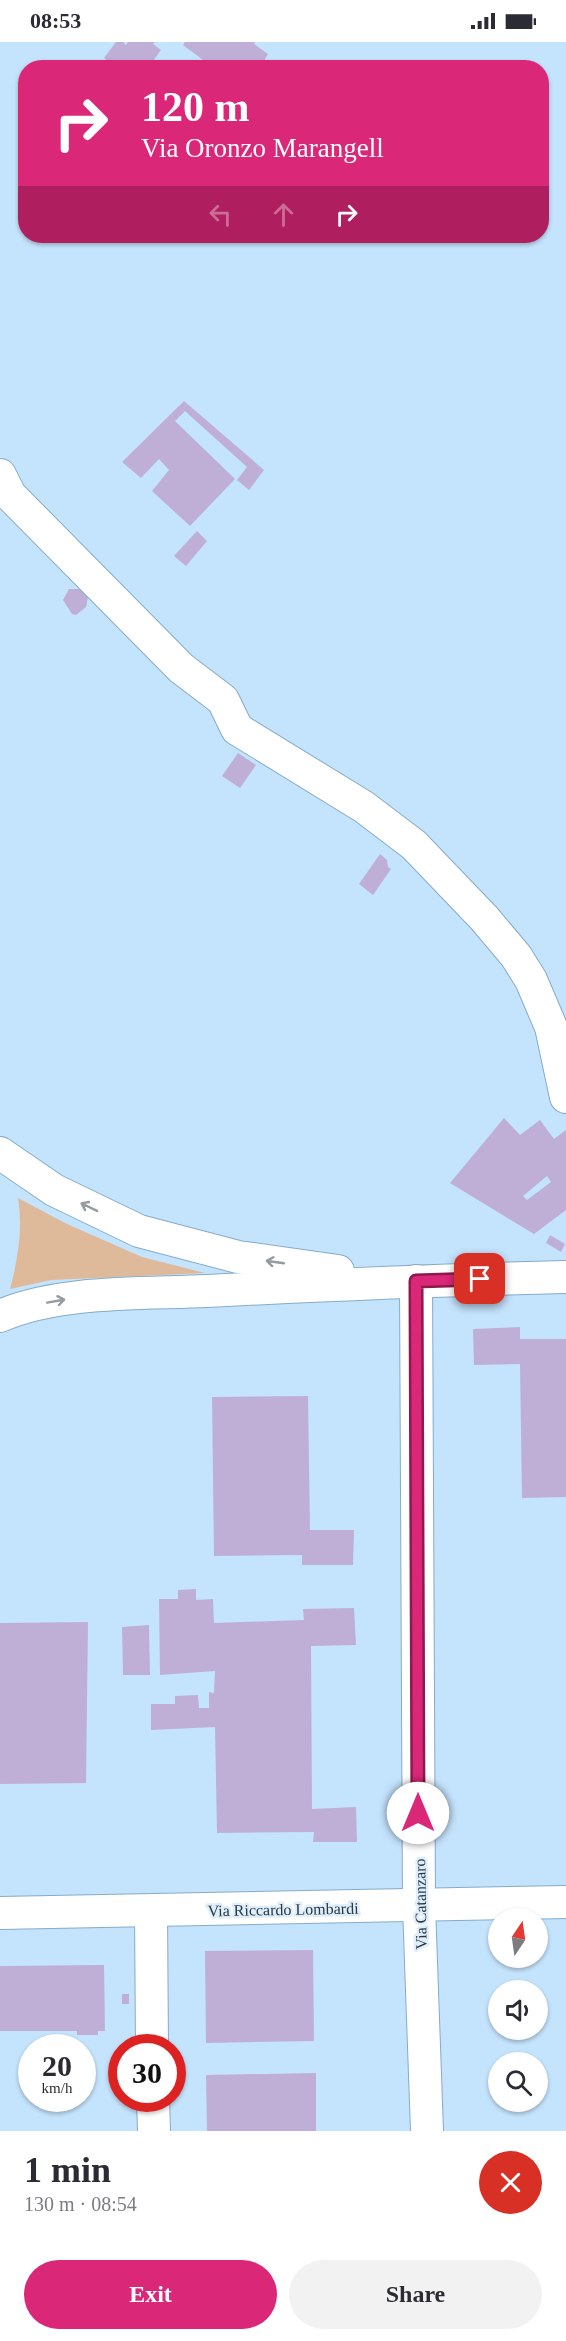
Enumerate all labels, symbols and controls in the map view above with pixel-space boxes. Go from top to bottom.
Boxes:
text: 08:53 [30,8,81,33]
icon: right [42,84,120,162]
text: 120 m [141,84,250,130]
text: Via Oronzo Marangell [141,133,384,163]
icon: left [204,198,237,231]
icon: ahead [267,198,300,231]
icon: right [330,198,363,231]
one-way arrow [80,1200,98,1212]
pin [454,1253,505,1304]
one-way arrow [265,1256,285,1267]
icon: arrive [463,1262,496,1295]
one-way arrow [46,1295,66,1306]
position arrow [386,1781,450,1845]
street label: Via Catanzaro [411,1858,430,1950]
street label: Via Riccardo Lombardi [207,1900,359,1919]
north arrow [488,1908,548,1968]
map controls [488,1908,548,2112]
button: sound [488,1980,548,2040]
speed limit sign: 30 [108,2034,186,2112]
text: 20 [42,2049,72,2082]
button: search [488,2052,548,2112]
text: km/h [42,2080,72,2096]
text: 1 min [24,2150,111,2190]
button: close [479,2151,542,2214]
text: 130 m · 08:54 [24,2193,137,2215]
button: Exit [24,2260,277,2329]
button: Share [289,2260,542,2329]

